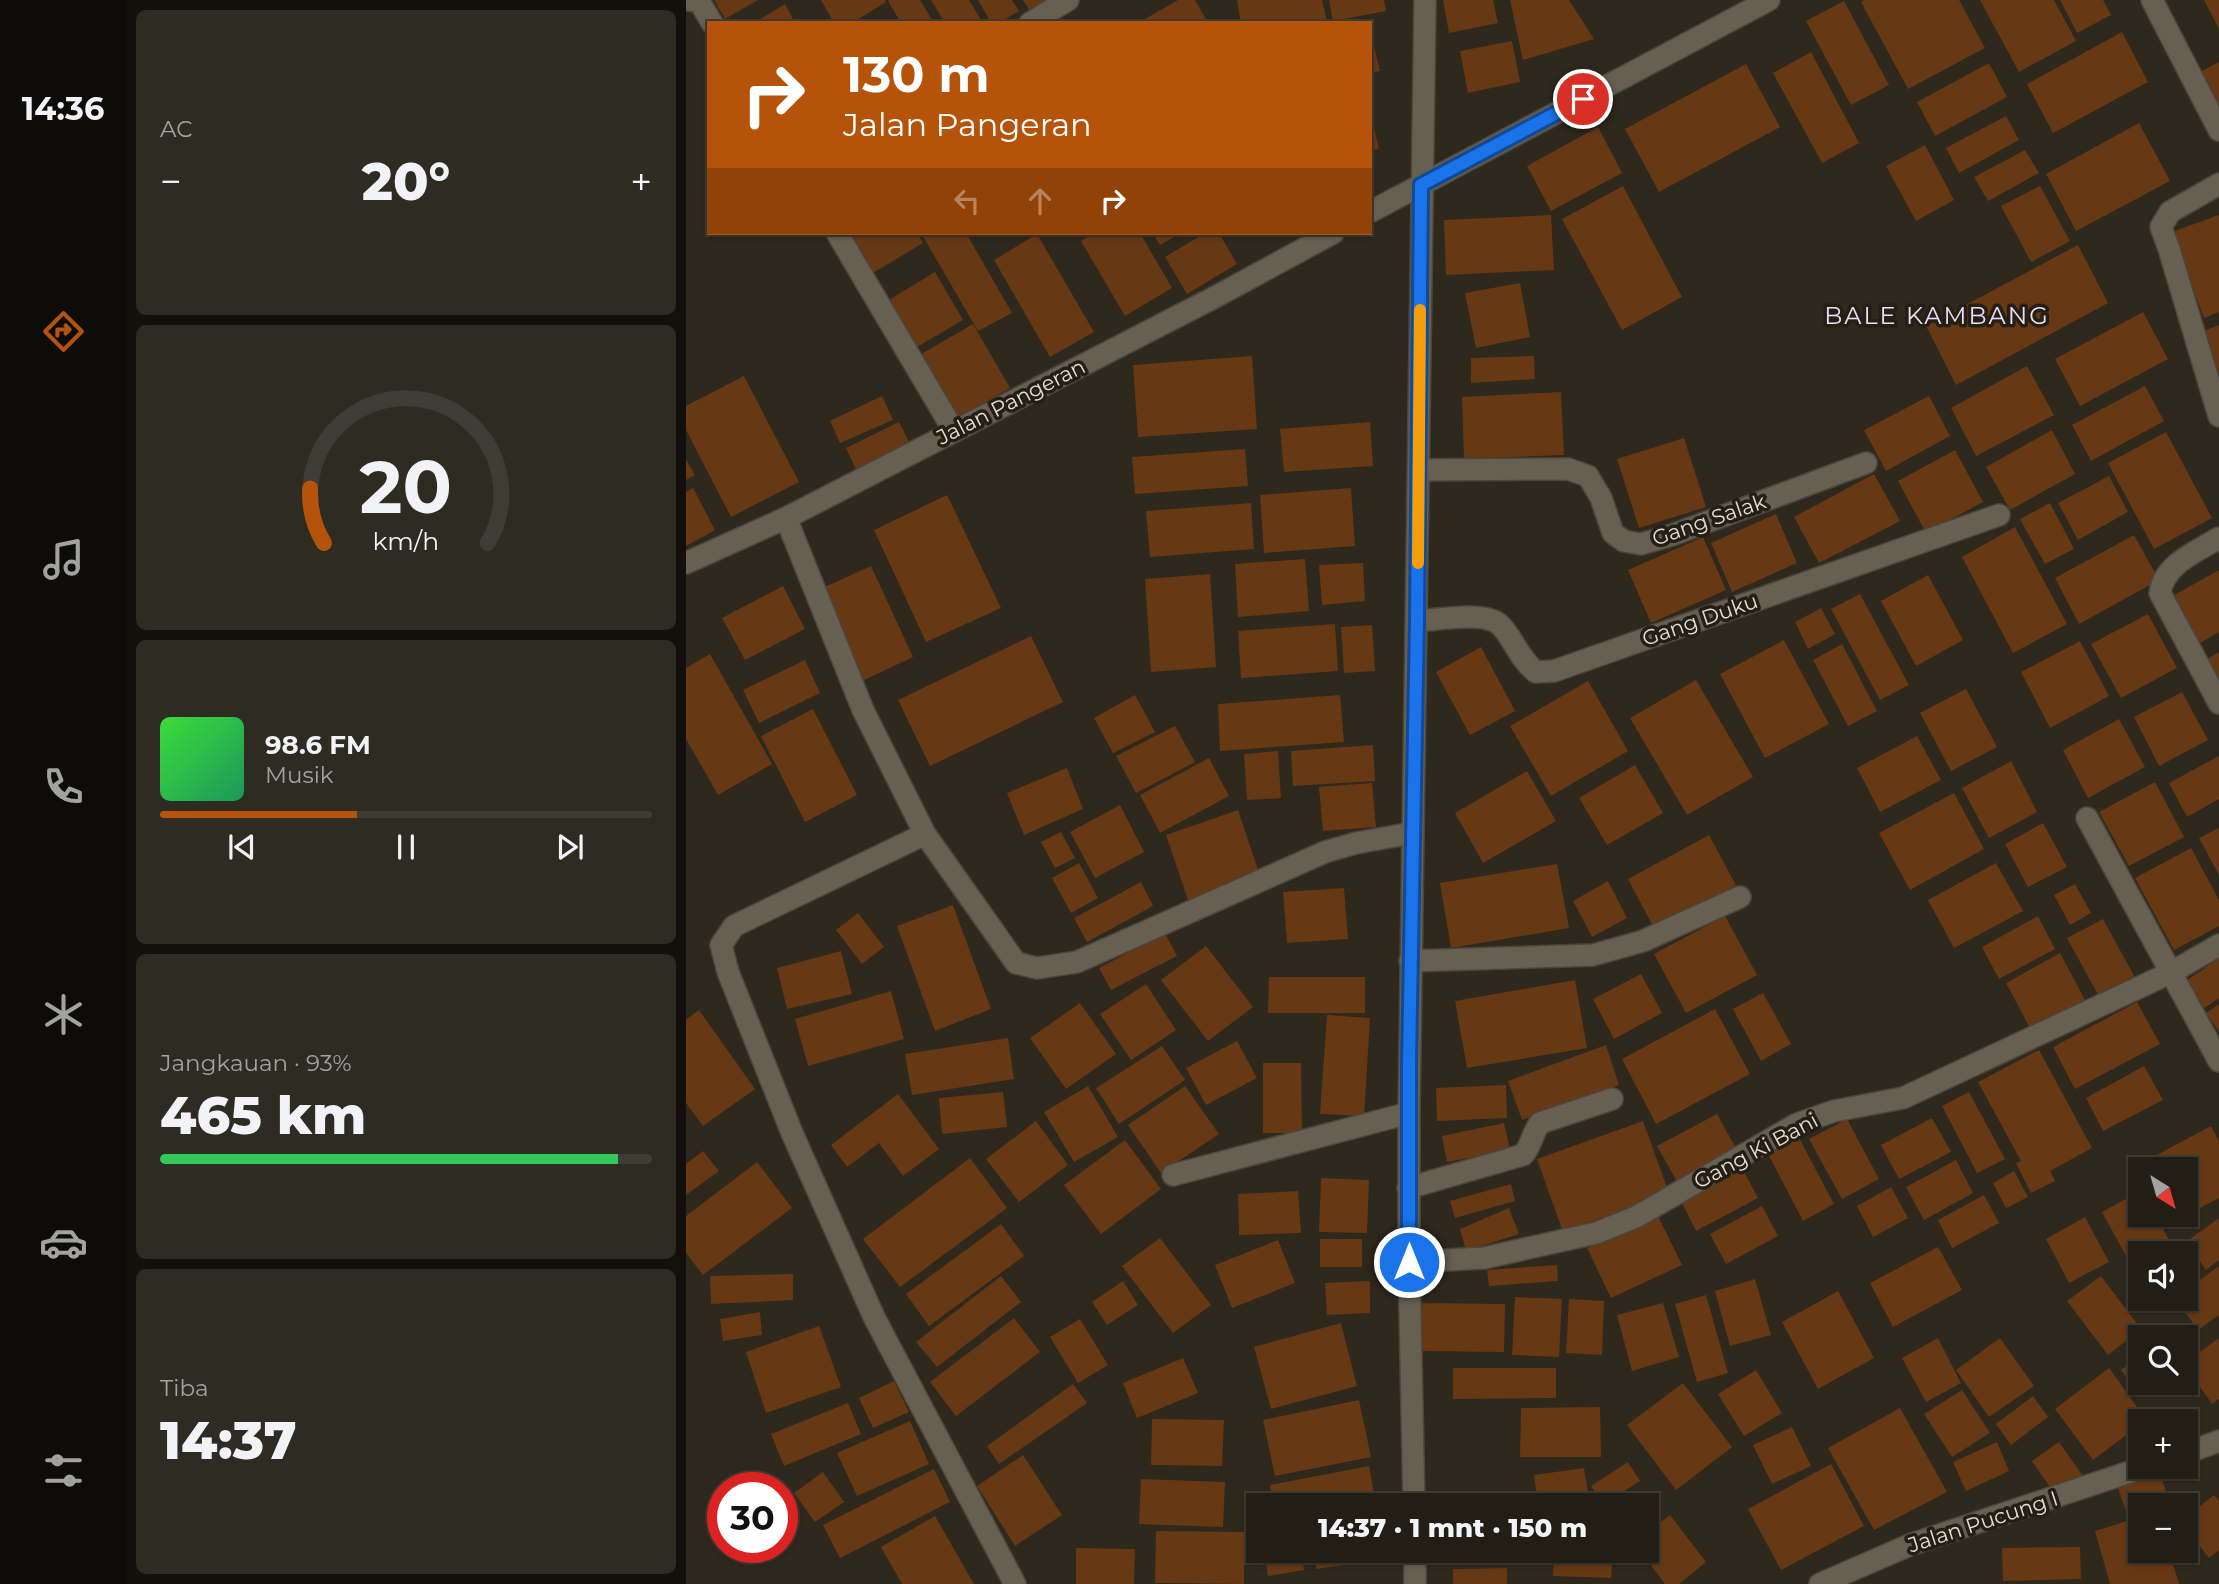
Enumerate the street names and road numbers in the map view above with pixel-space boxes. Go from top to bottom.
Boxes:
street label: Jalan Pangeran [931,353,1089,450]
street label: Gang Salak [1649,488,1769,551]
street label: Gang Duku [1639,588,1761,651]
street label: Gang Ki Bani [1689,1107,1822,1194]
street label: Jalan Pucung I [1904,1486,2061,1558]

